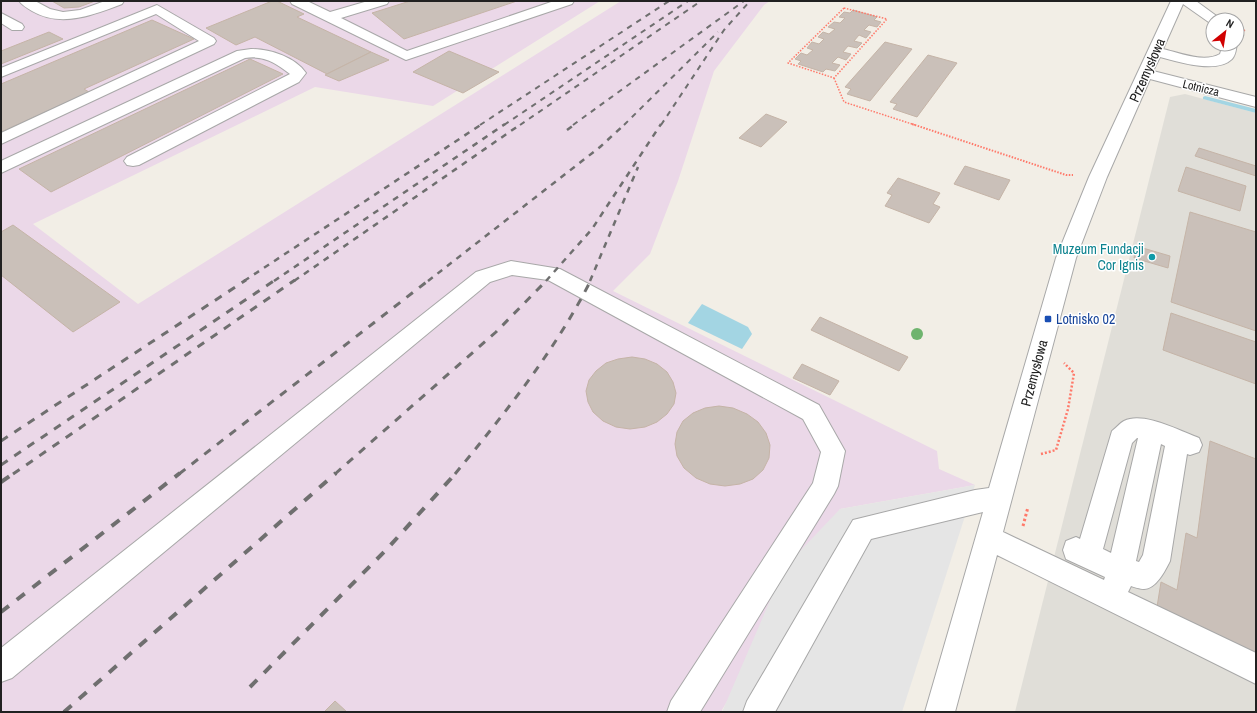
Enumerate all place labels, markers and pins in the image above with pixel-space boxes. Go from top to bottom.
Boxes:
place label: Muzeum Fundacji Cor Ignis [1053,240,1144,274]
marker: Muzeum Fundacji Cor Ignis [1147,252,1157,262]
place label: Lotnisko 02 [1056,310,1115,328]
marker: Lotnisko 02 [1043,314,1053,324]

